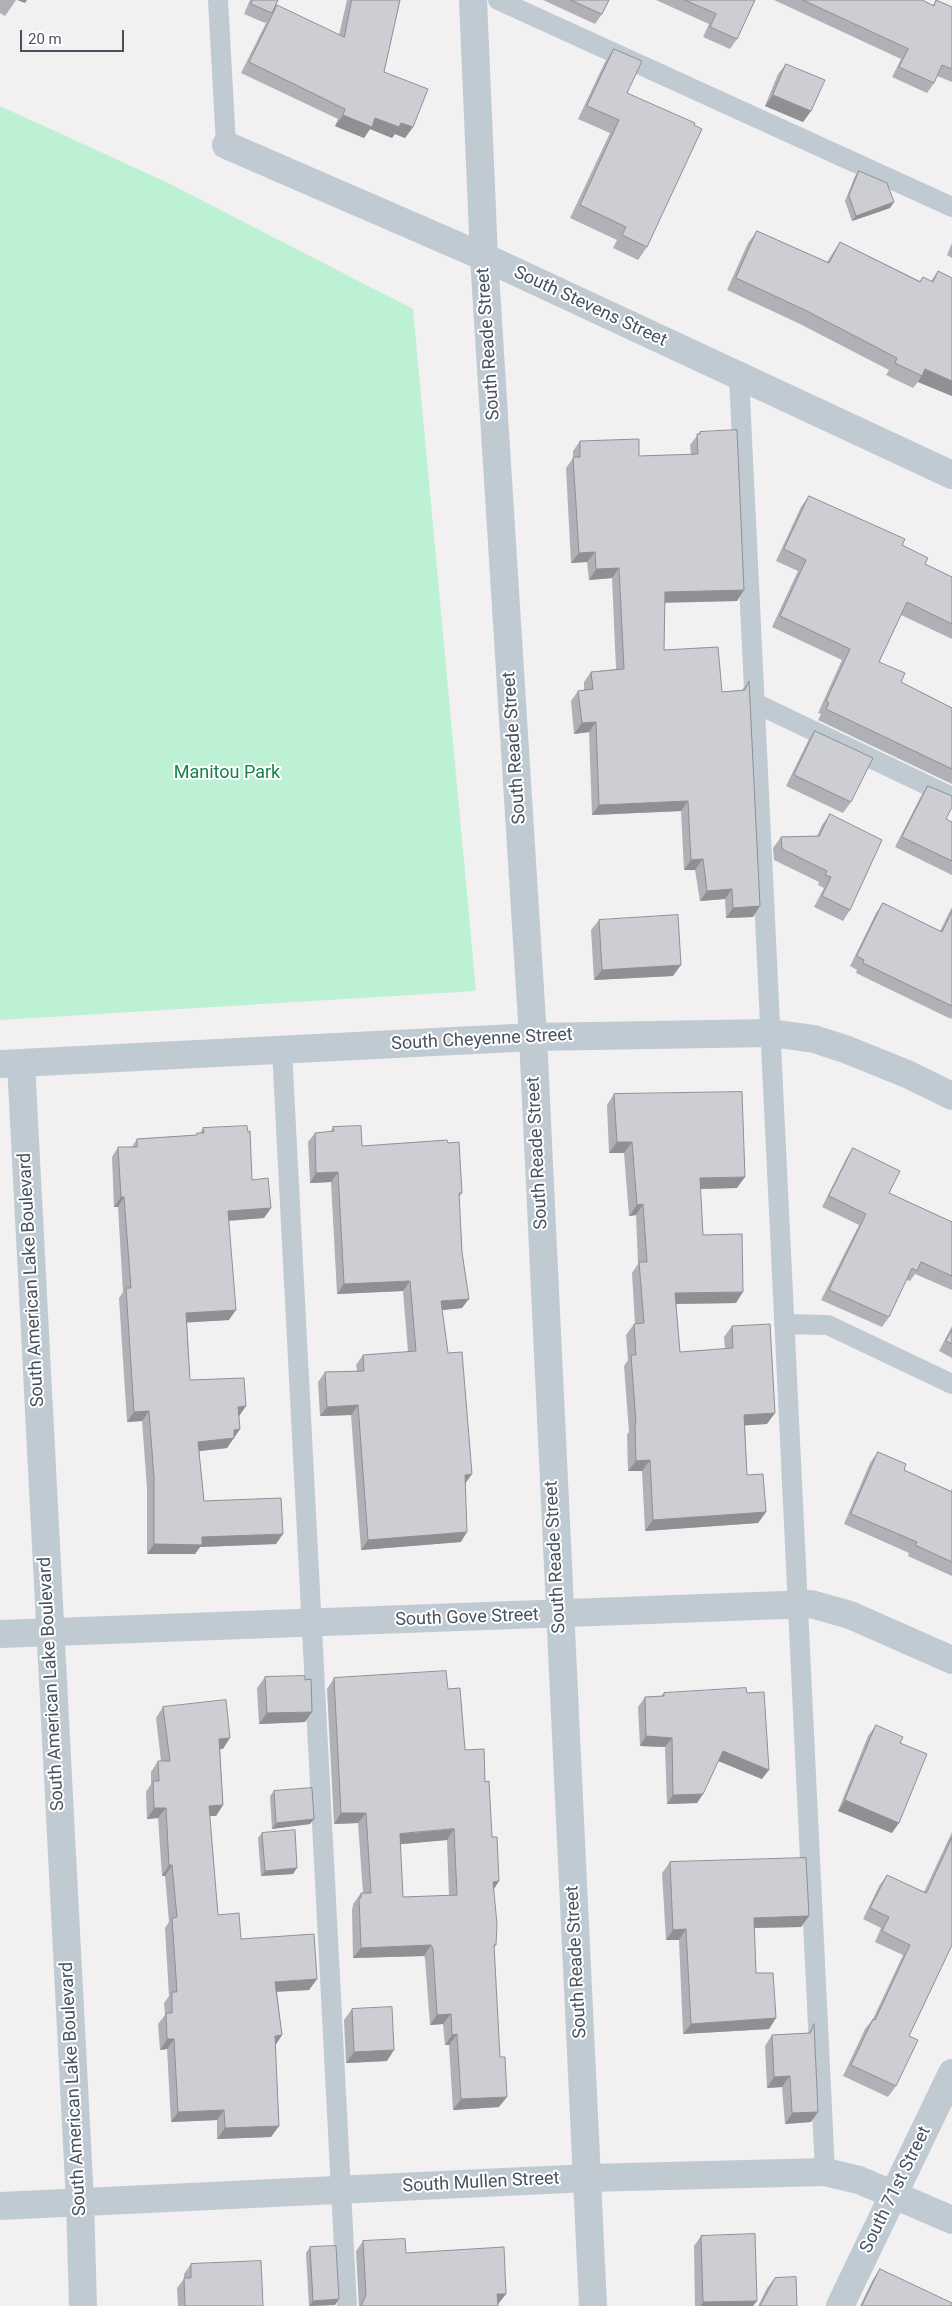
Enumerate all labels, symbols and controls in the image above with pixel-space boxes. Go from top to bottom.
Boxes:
scale bar [22,20,126,52]
text: 20 m [28,30,62,48]
street label: South Stevens Street [510,262,670,352]
street label: South Reade Street [473,267,505,421]
street label: South Reade Street [499,671,531,825]
park label: Manitou Park [174,762,280,784]
street label: South Cheyenne Street [391,1024,573,1056]
street label: South Reade Street [523,1076,553,1230]
street label: South American Lake Boulevard [15,1152,49,1408]
street label: South Reade Street [541,1480,571,1634]
street label: South American Lake Boulevard [35,1556,69,1812]
street label: South Gove Street [395,1605,539,1631]
street label: South Reade Street [562,1885,592,2039]
street label: South American Lake Boulevard [57,1961,91,2217]
street label: South 71st Street [856,2123,936,2257]
street label: South Mullen Street [402,2168,560,2198]

